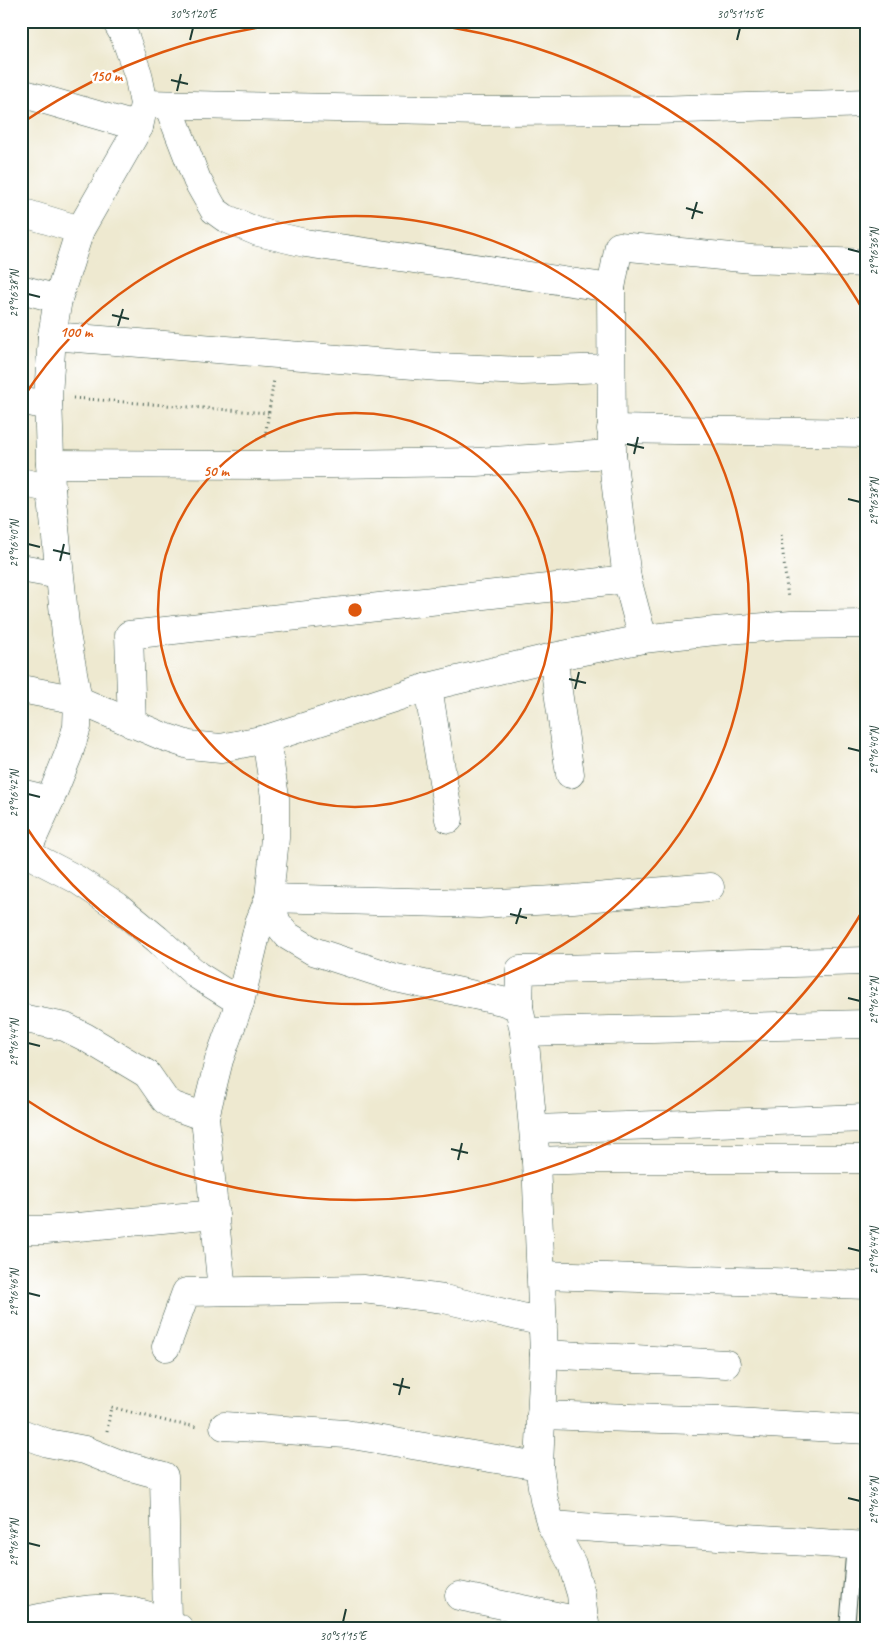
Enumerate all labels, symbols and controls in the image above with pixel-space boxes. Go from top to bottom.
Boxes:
text: 30°51'20"E [170,6,218,22]
text: 30°51'15"E [717,6,765,22]
text: 150 m [90,67,124,86]
text: 29°16'36"N [866,227,882,276]
text: 29°16'38"N [6,269,22,318]
text: 100 m [60,323,94,342]
text: 50 m [203,462,230,481]
text: 29°16'38"N [866,477,882,526]
text: 29°16'40"N [6,519,22,568]
centre of rings [346,601,364,619]
text: 29°16'40"N [866,726,882,775]
text: 29°16'42"N [6,769,22,818]
text: 29°16'42"N [866,976,882,1025]
text: 29°16'44"N [6,1018,22,1067]
text: 29°16'44"N [866,1226,882,1275]
text: 29°16'46"N [6,1268,22,1317]
text: 29°16'46"N [866,1476,882,1525]
text: 29°16'48"N [6,1518,22,1567]
text: 30°51'15"E [320,1628,368,1644]

